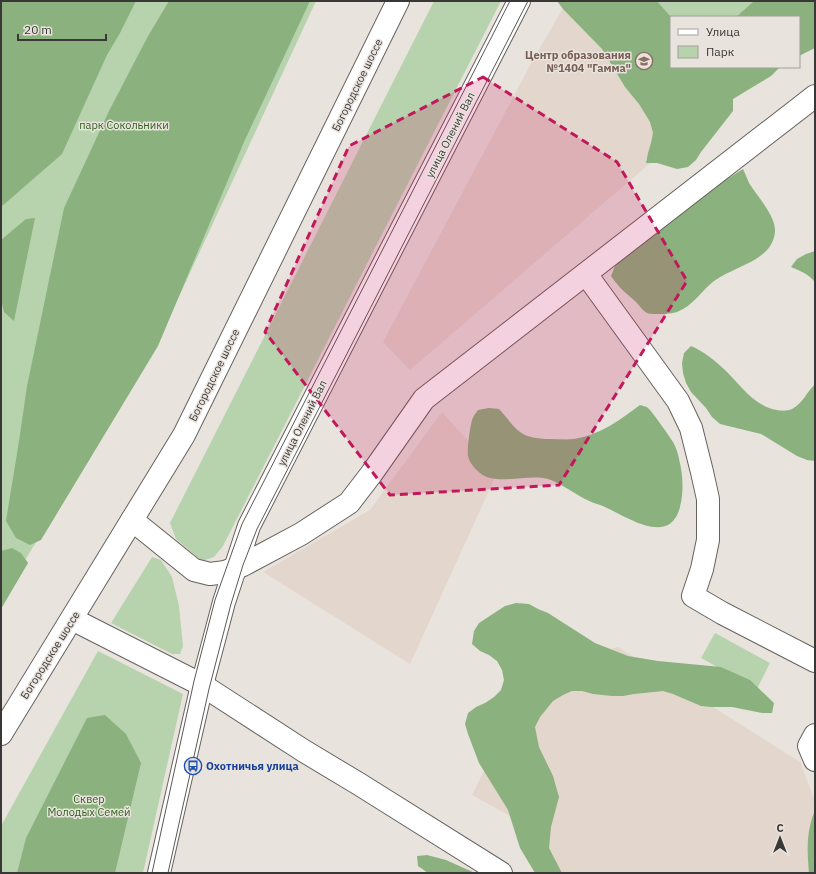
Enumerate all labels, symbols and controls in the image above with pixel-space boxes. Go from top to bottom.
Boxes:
scale bar [18,16,106,42]
legend [670,16,800,68]
text: 20 m [24,22,52,37]
text: Улица [706,24,740,39]
street label: Богородское шоссе [329,37,385,133]
text: Парк [706,44,735,59]
place label: Центр образования №1404 "Гамма" [525,48,631,75]
school or university icon: Центр образования №1404 "Гамма" [634,51,654,71]
street label: улица Олений Вал [422,90,478,180]
park label: парк Сокольники [79,118,169,132]
street label: Богородское шоссе [186,327,242,423]
street label: улица Олений Вал [274,378,330,468]
street label: Богородское шоссе [17,608,83,702]
bus stop icon: Охотничья улица [183,756,203,776]
place label: Охотничья улица [206,759,299,773]
park label: Сквер Молодых Семей [47,792,131,819]
north arrow [760,818,800,858]
text: С [776,821,784,835]

